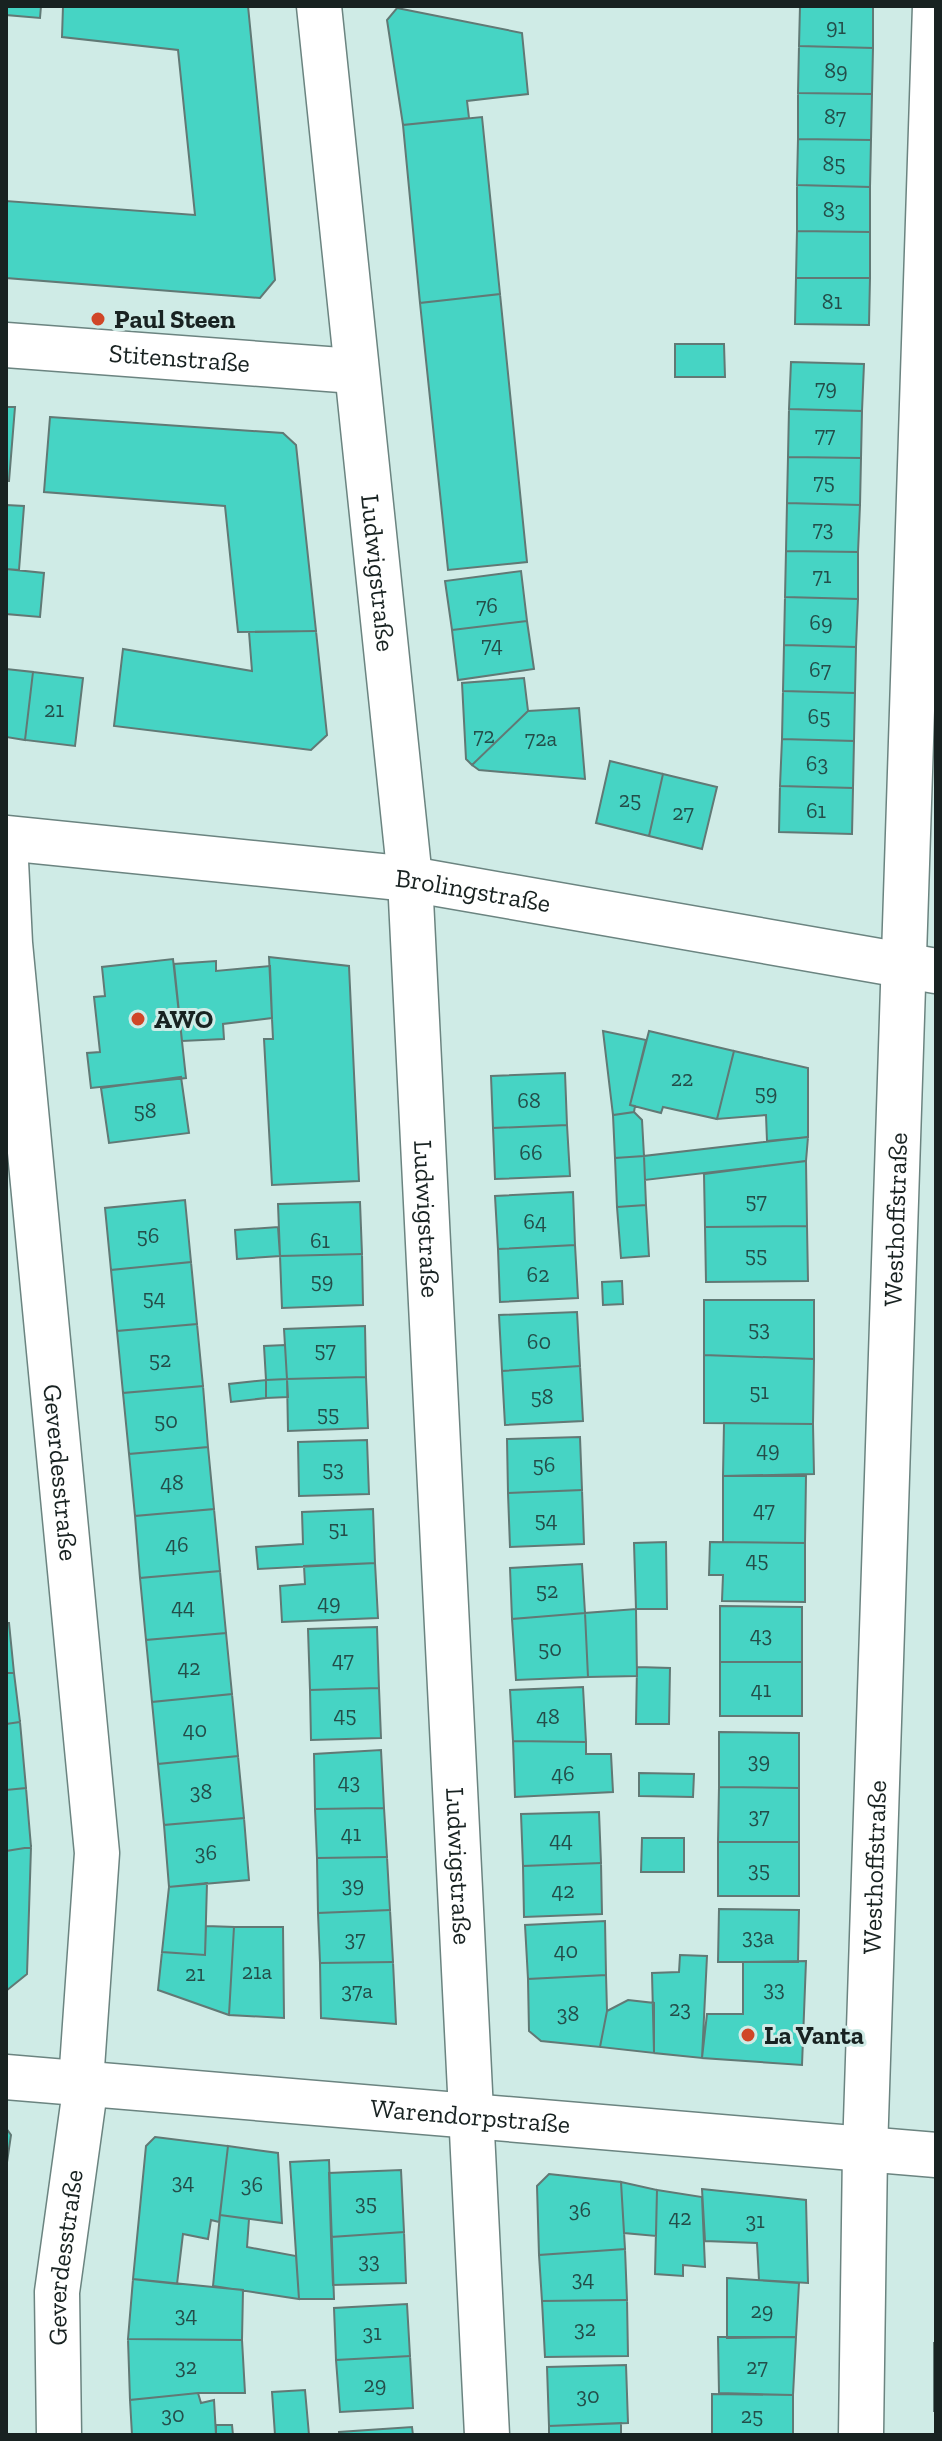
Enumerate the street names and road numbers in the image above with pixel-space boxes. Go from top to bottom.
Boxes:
street label: Stitenstraße [108,337,251,379]
street label: Ludwigstraße [354,493,402,653]
street label: Brolingstraße [394,862,553,919]
street label: Westhoffstraße [877,1132,914,1307]
street label: Ludwigstraße [407,1139,447,1298]
street label: Geverdesstraße [36,1383,85,1562]
street label: Westhoffstraße [855,1780,893,1955]
street label: Ludwigstraße [439,1786,479,1946]
street label: Warendorpstraße [369,2092,572,2140]
street label: Geverdesstraße [41,2167,90,2346]

